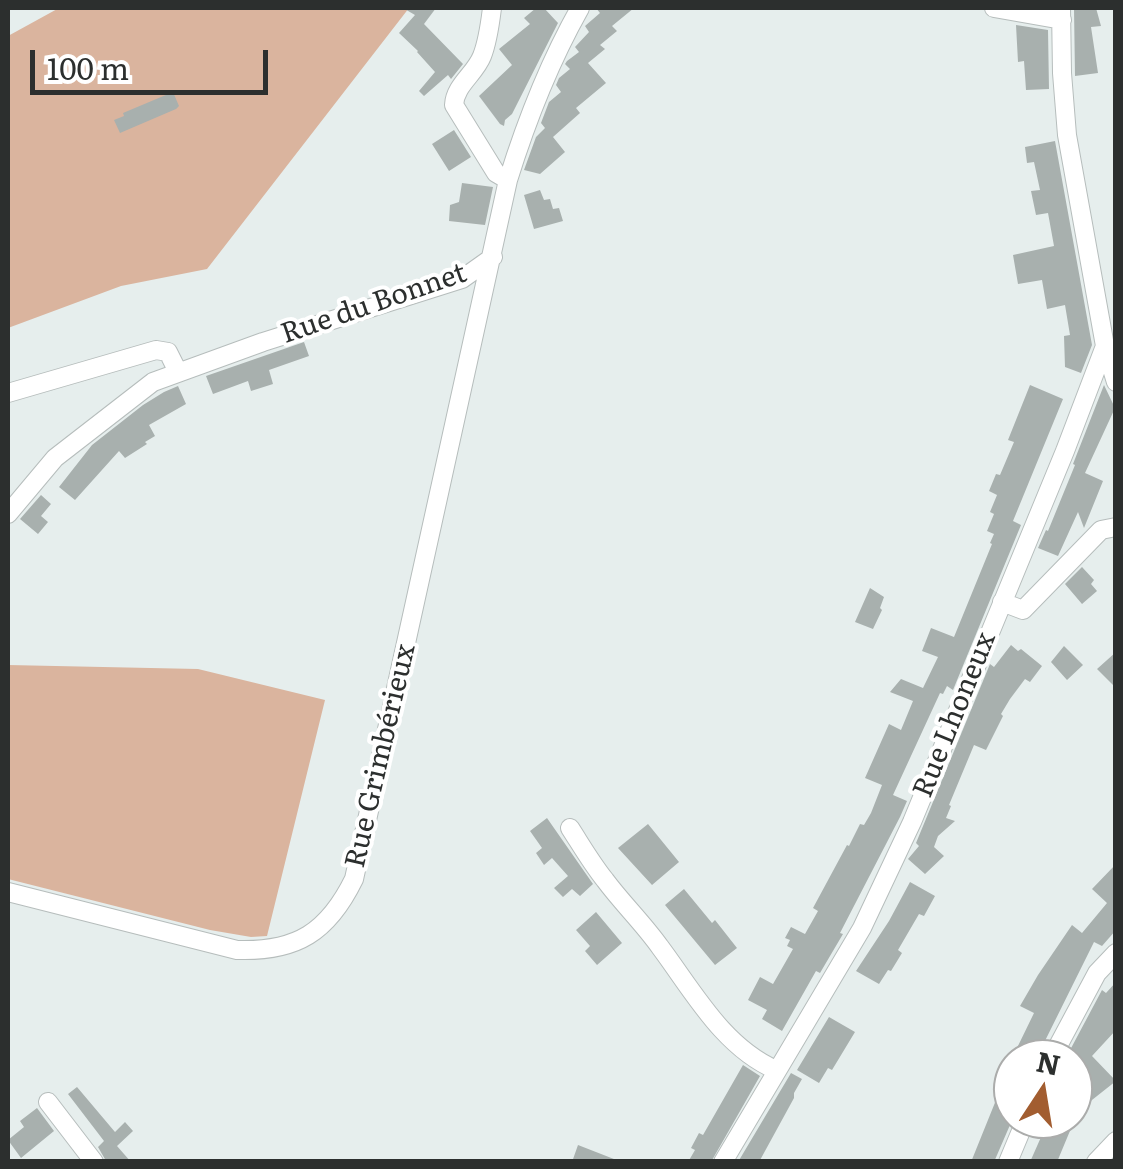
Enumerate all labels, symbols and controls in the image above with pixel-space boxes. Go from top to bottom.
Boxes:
scale bar [35,30,272,92]
text: 100 m [47,45,129,89]
street label: Rue du Bonnet [277,257,471,351]
street label: Rue Lhoneux [907,628,1003,802]
street label: Rue Grimbérieux [339,641,423,871]
north arrow [993,1039,1093,1139]
text: N [1033,1039,1065,1085]

